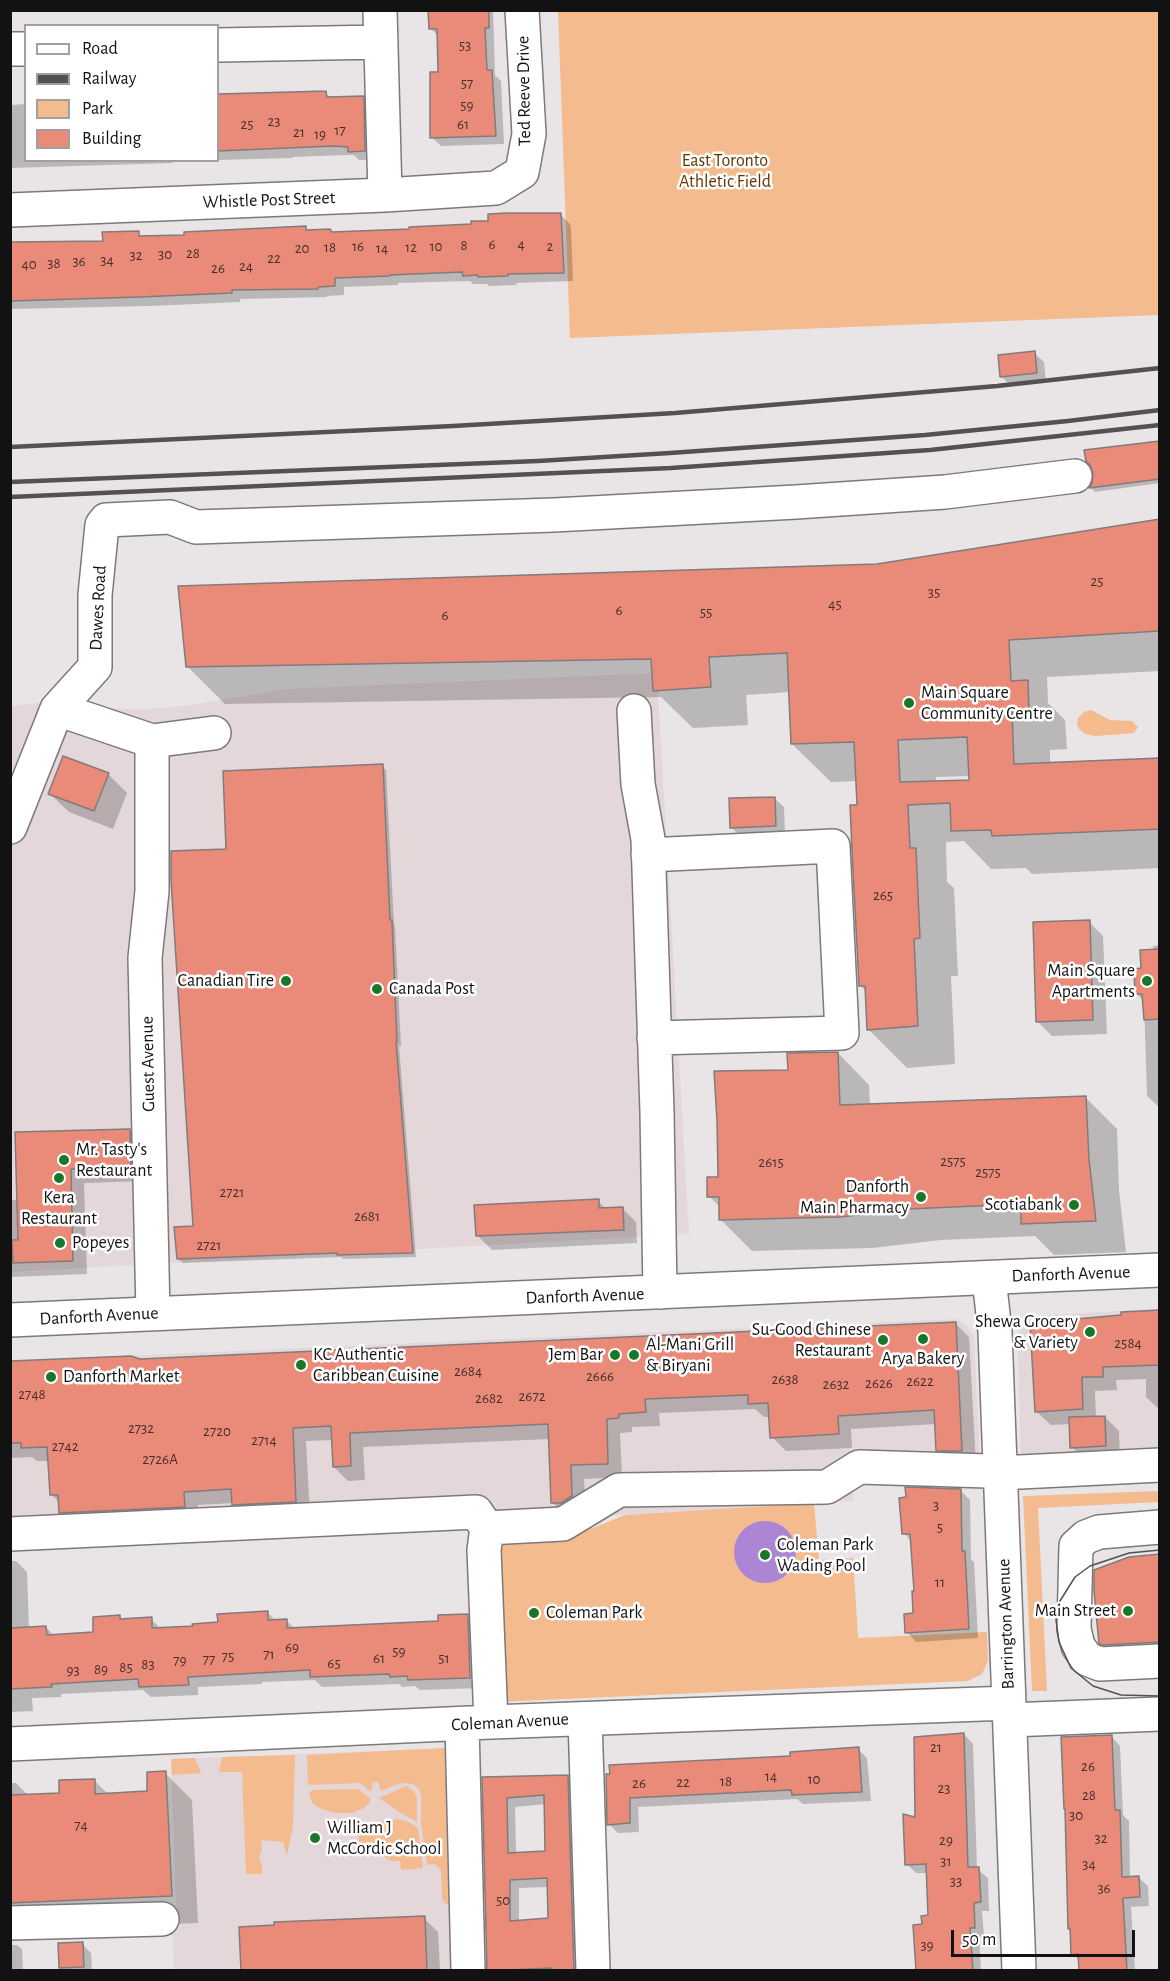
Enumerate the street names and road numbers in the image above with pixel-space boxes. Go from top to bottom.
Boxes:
street label: Ted Reeve Drive [512,36,536,146]
street label: Whistle Post Street [202,187,336,213]
street label: Dawes Road [85,565,111,651]
street label: Guest Avenue [136,1016,160,1112]
street label: Danforth Avenue [1011,1261,1131,1287]
street label: Danforth Avenue [525,1283,645,1309]
street label: Danforth Avenue [39,1302,159,1330]
street label: Barrington Avenue [993,1558,1019,1690]
street label: Coleman Avenue [451,1708,569,1736]

